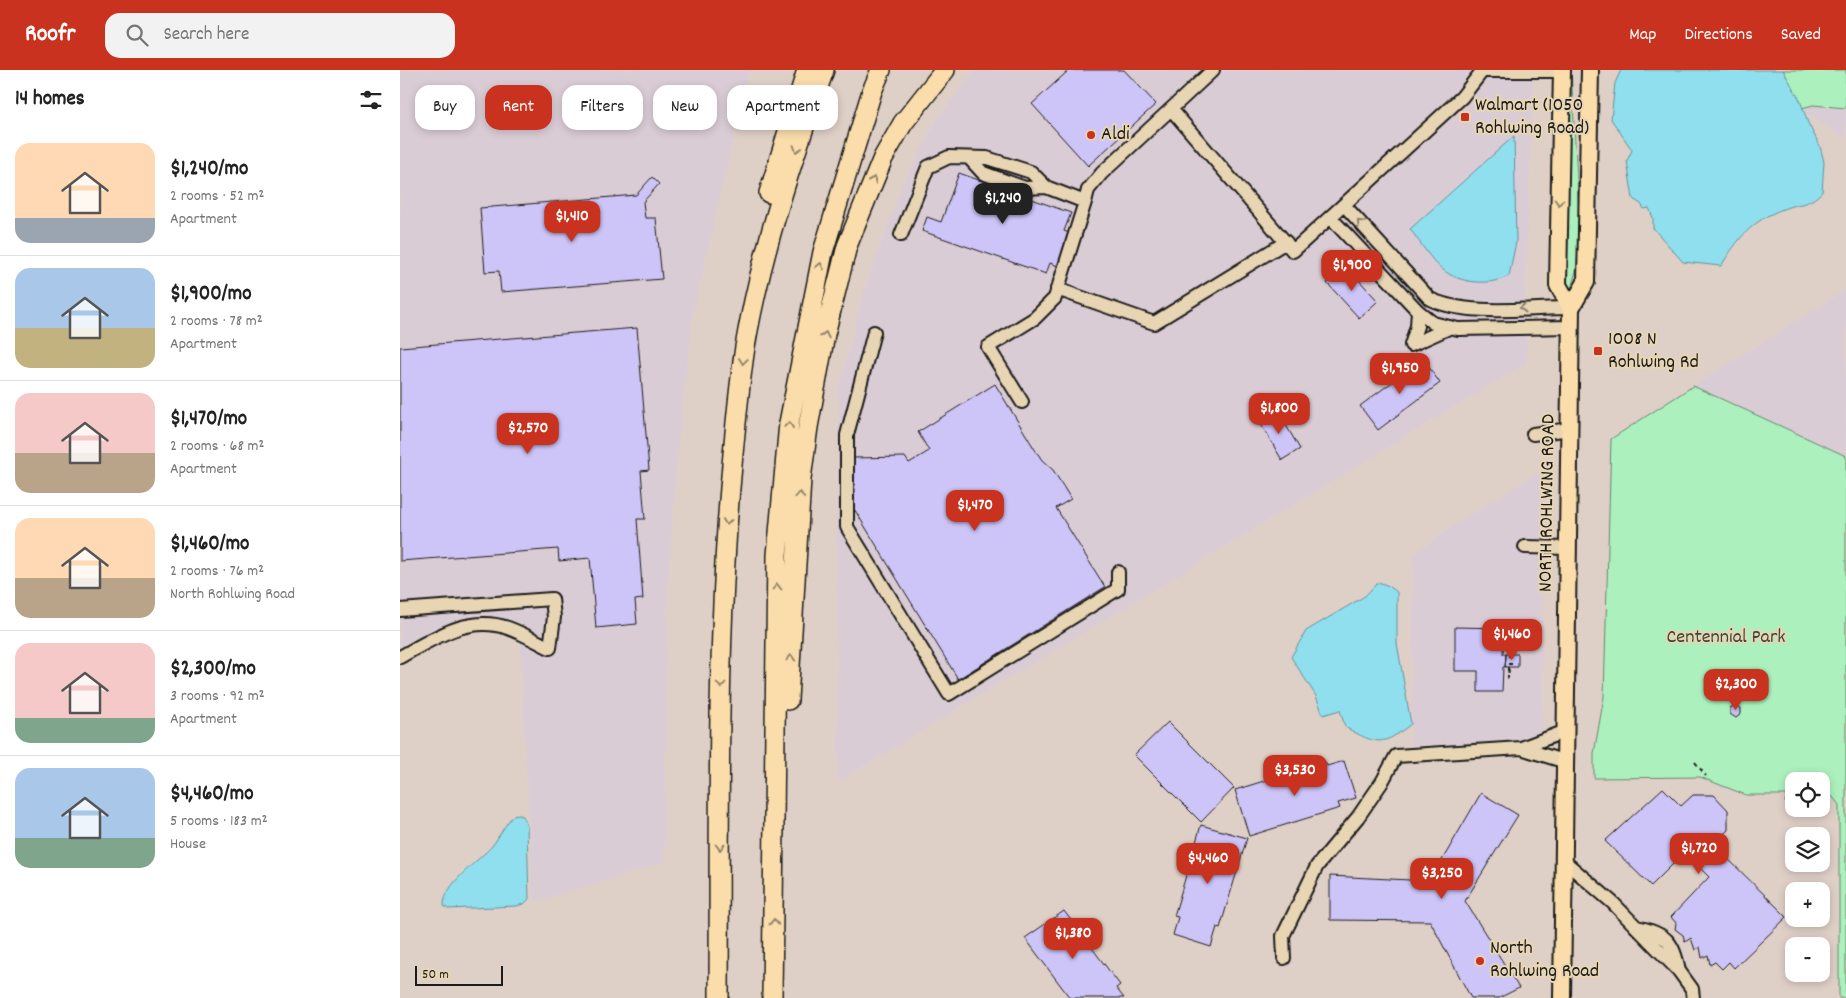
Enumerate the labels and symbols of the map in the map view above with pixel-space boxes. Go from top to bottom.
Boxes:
place label: Walmart (1050 Rohlwing Road) [1475,92,1589,143]
marker: Walmart (1050 Rohlwing Road) [1459,111,1471,123]
place label: Aldi [1101,121,1130,149]
marker: Aldi [1085,129,1097,141]
one-way arrow [792,145,802,153]
one-way arrow [866,176,877,185]
pin: $1,240 [962,182,1044,225]
one-way arrow [1554,198,1564,206]
pin: $1,410 [531,200,613,243]
one-way arrow [1357,220,1366,229]
pin: $1,900 [1311,250,1393,292]
one-way arrow [814,261,825,270]
one-way arrow [1518,303,1526,314]
place label: 1008 N Rohlwing Rd [1608,326,1699,377]
one-way arrow [819,330,830,339]
marker: 1008 N Rohlwing Rd [1592,345,1604,357]
pin: $1,950 [1359,352,1441,395]
one-way arrow [739,357,749,365]
pin: $1,800 [1238,392,1320,435]
pin: $2,570 [487,412,569,455]
street label: NORTH ROHLWING ROAD [1532,414,1564,592]
one-way arrow [783,421,794,429]
pin: $1,470 [934,490,1016,532]
one-way arrow [794,491,805,499]
one-way arrow [722,519,733,527]
one-way arrow [772,583,782,590]
pin: $1,460 [1471,618,1553,661]
park label: Centennial Park [1666,624,1786,652]
one-way arrow [785,653,796,661]
pin: $2,300 [1695,668,1777,711]
one-way arrow [715,681,726,689]
pin: $3,530 [1254,754,1336,797]
pin: $1,720 [1658,832,1740,875]
pin: $4,460 [1167,842,1249,885]
one-way arrow [715,844,725,852]
pin: $3,250 [1401,858,1483,900]
one-way arrow [769,918,779,926]
pin: $1,380 [1032,918,1114,960]
place label: North Rohlwing Road [1490,935,1599,986]
marker: North Rohlwing Road [1474,955,1486,967]
scale bar [415,963,502,986]

